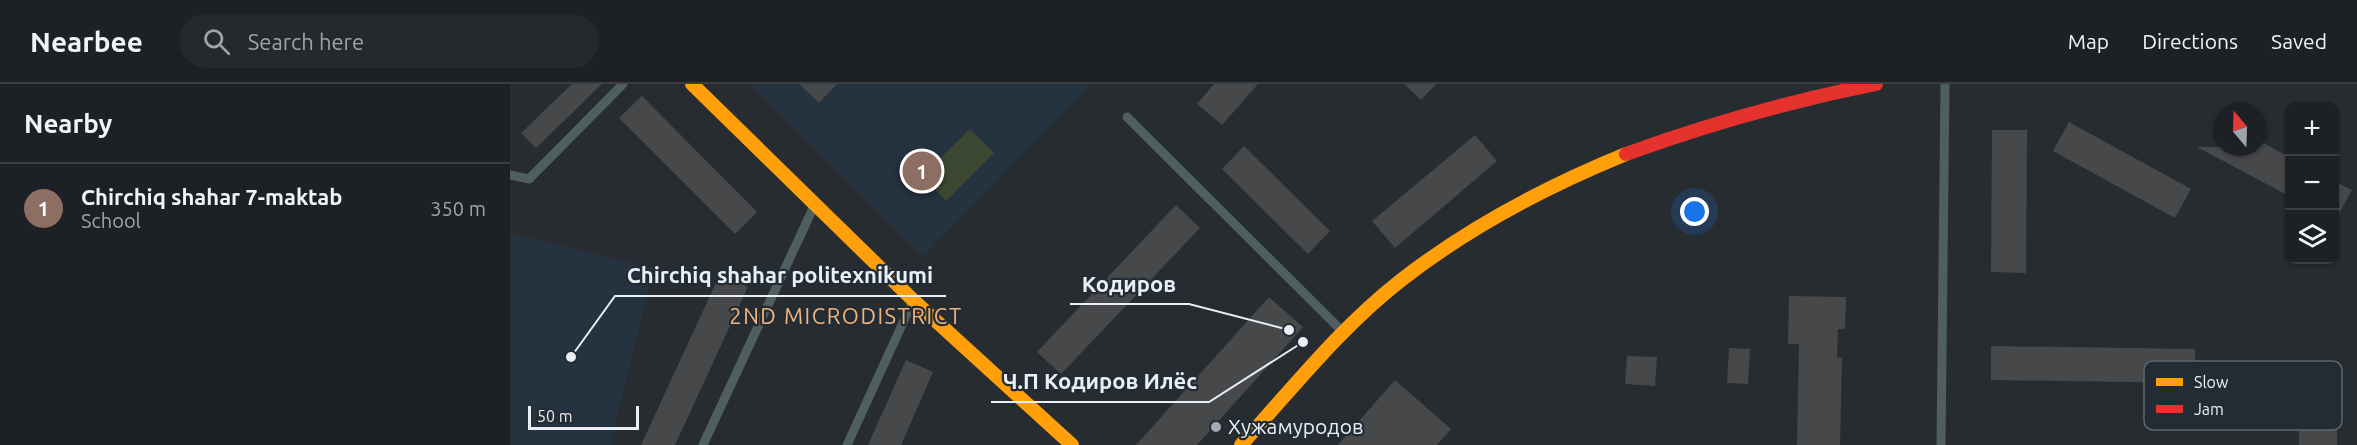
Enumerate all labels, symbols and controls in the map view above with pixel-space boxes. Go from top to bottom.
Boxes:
search box [179,14,599,68]
icon: search [200,25,233,58]
text: Nearbee [30,26,143,57]
text: Search here [248,29,364,54]
text: Map [2068,29,2109,53]
text: Directions [2142,29,2238,53]
text: Saved [2271,29,2327,53]
north arrow [2213,102,2267,156]
map controls [2285,102,2339,264]
button: + [2285,102,2339,156]
text: Nearby [24,109,112,138]
pin: 1 [902,148,942,194]
button: − [2285,156,2339,210]
text: Chirchiq shahar 7-maktab [81,184,342,209]
text: 1 [38,197,49,220]
text: 350 m [430,197,486,220]
your location [1680,197,1709,226]
text: School [81,209,141,232]
button: layers [2285,210,2339,264]
callout: Chirchiq shahar politexnikumi [615,256,946,296]
text: Chirchiq shahar politexnikumi [627,262,933,287]
callout: Кодиров [1070,264,1189,304]
text: Кодиров [1082,271,1176,296]
district label: 2ND MICRODISTRICT [729,303,963,328]
legend [2144,361,2342,430]
callout: Ч.П Кодиров Илёс [991,362,1209,402]
text: Ч.П Кодиров Илёс [1003,368,1197,393]
text: Slow [2194,373,2229,391]
text: Jam [2194,400,2224,418]
scale bar [528,403,639,430]
text: 50 m [537,407,573,425]
place label: Хужамуродов [1228,414,1364,438]
marker: Хужамуродов [1209,420,1223,434]

